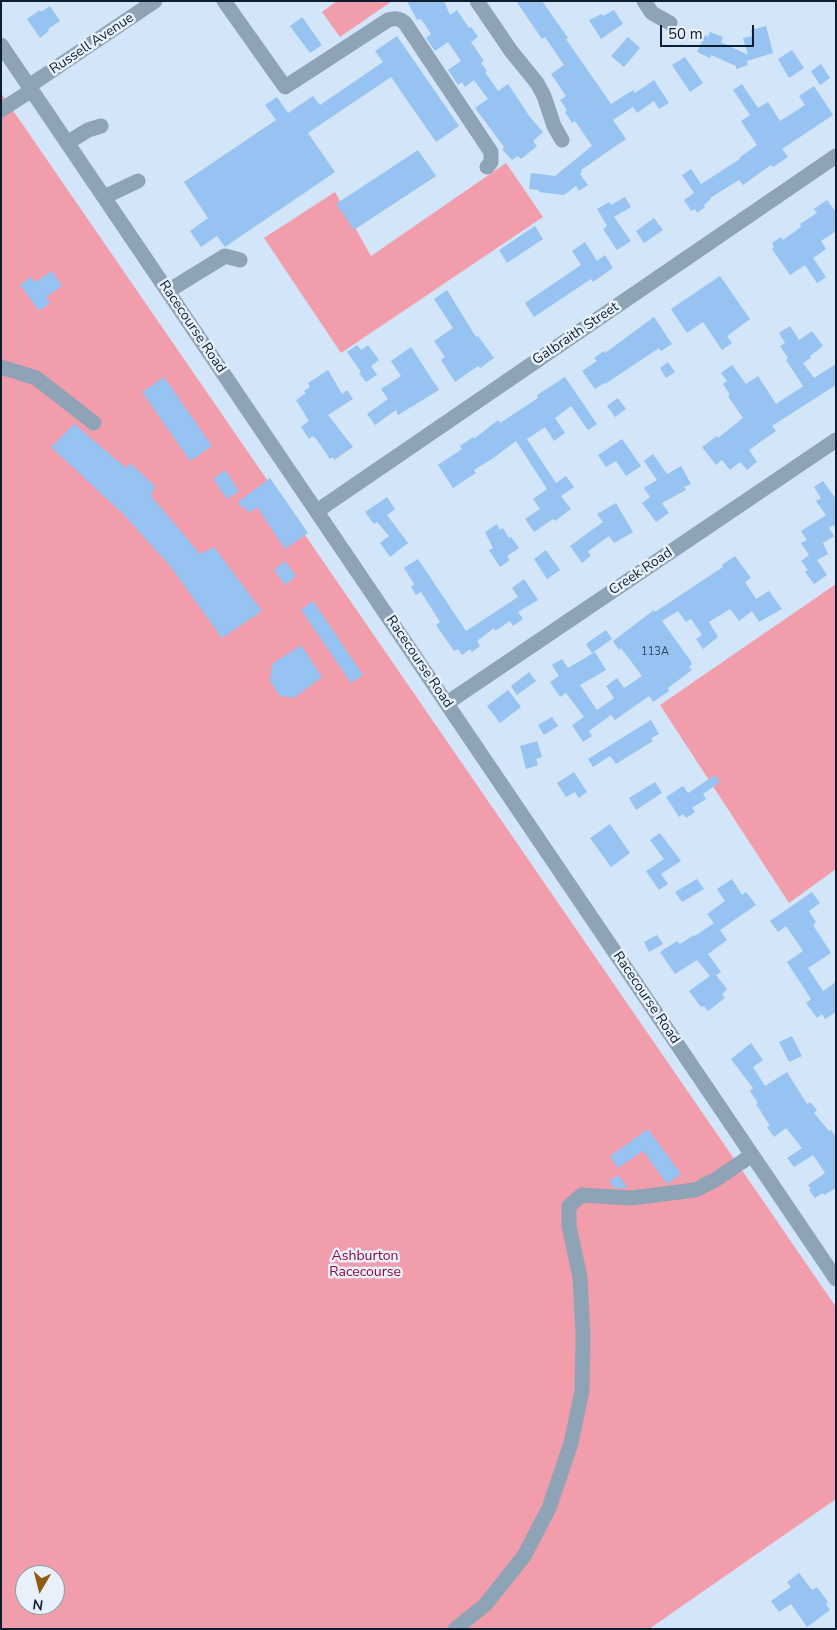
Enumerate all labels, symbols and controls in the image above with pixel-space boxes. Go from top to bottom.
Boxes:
street label: Russell Avenue [47,10,137,78]
scale bar [662,15,756,47]
text: 50 m [668,24,703,44]
street label: Racecourse Road [155,278,229,376]
street label: Galbraith Street [530,299,622,369]
street label: Creek Road [606,545,676,599]
street label: Racecourse Road [382,613,456,711]
house number: 113A [641,645,669,659]
street label: Racecourse Road [609,949,683,1047]
park label: Ashburton Racecourse [329,1249,401,1282]
north arrow [15,1565,65,1615]
text: N [31,1594,45,1614]

